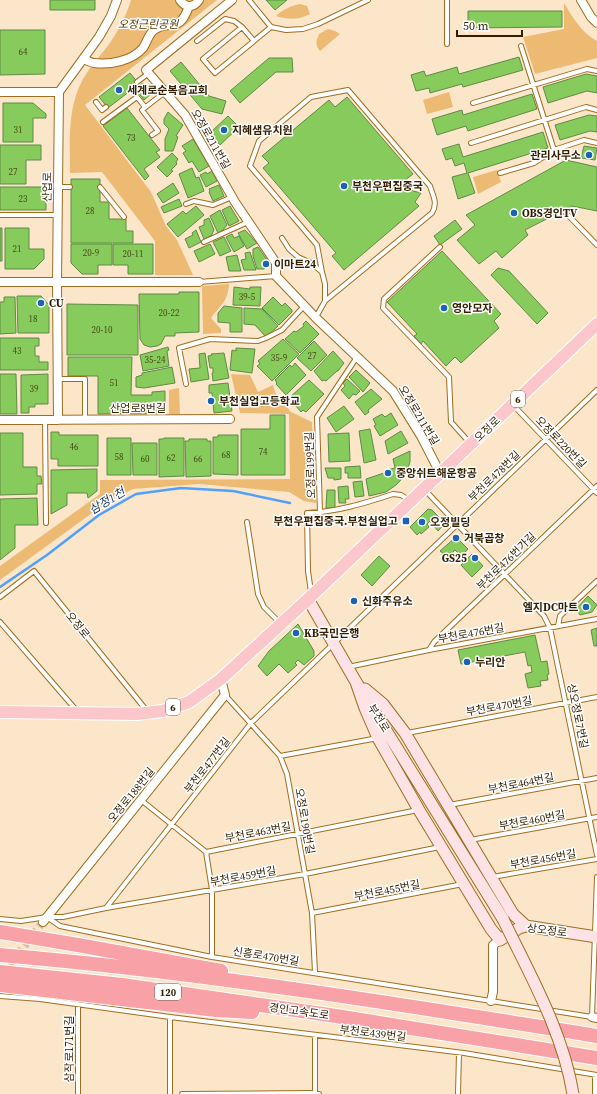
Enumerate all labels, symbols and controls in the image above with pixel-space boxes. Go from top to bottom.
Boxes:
scale bar [457,12,522,38]
park label: 오정근린공원 [118,17,179,32]
text: 50 m [463,18,489,34]
house number: 64 [18,46,28,58]
place label: 세계로순복음교회 [127,83,208,98]
marker: 세계로순복음교회 [114,85,124,95]
street label: 오정로211번길 [187,106,234,172]
place label: 지혜샘유치원 [232,123,293,138]
house number: 31 [13,124,23,136]
marker: 지혜샘유치원 [219,125,229,135]
house number: 73 [126,132,136,144]
place label: 관리사무소 [530,148,581,163]
marker: 관리사무소 [584,150,594,160]
house number: 27 [8,166,18,178]
street label: 산업로 [40,172,55,202]
place label: 부천우편집중국 [352,179,423,194]
marker: 부천우편집중국 [339,181,349,191]
house number: 23 [18,193,28,205]
house number: 28 [85,205,95,217]
place label: OBS경인TV [522,206,578,221]
marker: OBS경인TV [509,208,519,218]
house number: 21 [12,243,22,255]
house number: 20-9 [83,247,100,259]
house number: 20-11 [123,248,143,260]
place label: 이마트24 [274,257,316,272]
marker: 이마트24 [261,259,271,269]
house number: 39-5 [239,291,256,303]
place label: CU [49,296,64,311]
marker: CU [36,298,46,308]
place label: 영안모자 [452,301,492,316]
marker: 영안모자 [439,303,449,313]
house number: 20-22 [159,307,180,319]
house number: 18 [28,313,38,325]
house number: 20-10 [92,324,113,336]
house number: 43 [12,345,22,357]
house number: 27 [307,350,317,362]
house number: 35-9 [271,352,288,364]
house number: 35-24 [145,354,166,366]
house number: 51 [109,377,119,389]
house number: 39 [29,383,39,395]
street label: 오정로211번길 [395,383,442,448]
road number: 6 [511,391,525,407]
place label: 부천실업고등학교 [219,394,300,409]
marker: 부천실업고등학교 [206,396,216,406]
street label: 산업로8번길 [110,401,166,416]
street label: 오정로 [471,413,503,445]
street label: 오정로220번길 [532,413,589,472]
street label: 오정로199번길 [302,431,319,499]
house number: 46 [69,441,79,453]
house number: 74 [258,446,268,458]
street label: 부천로478번길 [465,448,524,505]
house number: 68 [221,449,231,461]
house number: 58 [114,451,124,463]
house number: 62 [166,452,176,464]
house number: 60 [140,453,150,465]
house number: 66 [193,453,203,465]
place label: 중앙쉬트해운항공 [396,466,477,481]
marker: 중앙쉬트해운항공 [383,468,393,478]
water label: 삼정1천 [86,483,130,518]
place label: 부천우편집중국.부천실업고 [273,514,398,529]
place label: 오정빌딩 [430,515,470,530]
marker: 부천우편집중국.부천실업고 [401,516,411,526]
marker: 오정빌딩 [417,517,427,527]
street label: 부천로476번가길 [473,529,539,594]
place label: 거북곱창 [464,531,504,546]
marker: 거북곱창 [451,533,461,543]
place label: GS25 [442,551,467,566]
marker: GS25 [470,553,480,563]
place label: 신화주유소 [362,594,413,609]
marker: 신화주유소 [349,596,359,606]
place label: 엘지DC마트 [523,600,578,615]
marker: 엘지DC마트 [581,602,591,612]
street label: 오정로 [62,609,93,642]
street label: 부천로476번길 [437,620,505,647]
place label: KB국민은행 [304,626,359,641]
marker: KB국민은행 [291,628,301,638]
place label: 누리안 [475,655,505,670]
marker: 누리안 [462,657,472,667]
street label: 상오정로7번길 [563,682,592,750]
street label: 부천로470번길 [465,693,533,720]
road number: 6 [166,699,180,715]
street label: 부천로 [364,701,393,735]
street label: 부천로477번길 [181,734,234,796]
street label: 오정로188번길 [104,765,158,826]
street label: 부천로464번길 [487,770,555,797]
street label: 오정로190번길 [291,787,318,855]
street label: 부천로460번길 [498,807,566,834]
street label: 부천로463번길 [224,819,292,846]
street label: 부천로456번길 [509,846,577,873]
street label: 부천로459번길 [209,863,277,890]
street label: 부천로455번길 [353,877,421,904]
street label: 상오정로 [526,921,568,940]
street label: 신흥로470번길 [232,944,300,969]
road number: 120 [155,984,181,1000]
street label: 경인고속도로 [268,1000,330,1023]
street label: 삼작로171번길 [62,1015,77,1083]
street label: 부천로439번길 [339,1022,407,1045]

